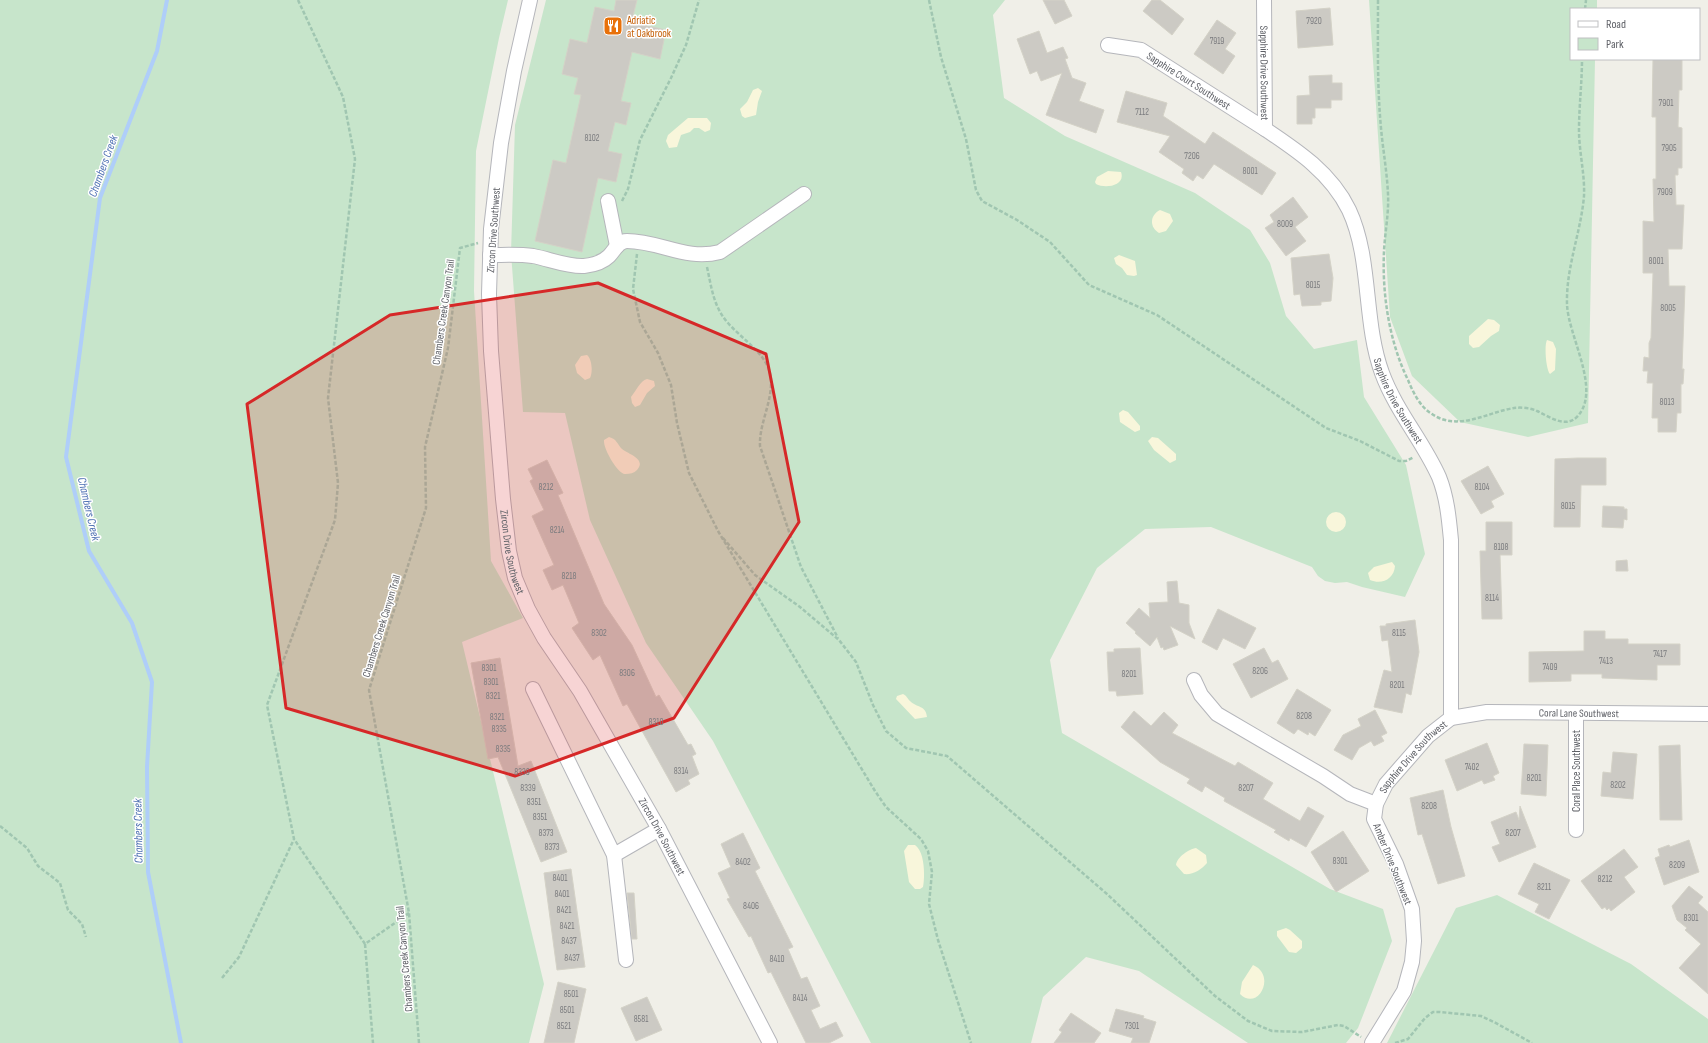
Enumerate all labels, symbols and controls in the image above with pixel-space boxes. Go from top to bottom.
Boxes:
legend [1570,8,1700,60]
place label: Adriatic at Oakbrook [626,14,672,40]
restaurant icon: Adriatic at Oakbrook [602,15,624,37]
house number: 7920 [1306,16,1322,27]
text: Road [1606,17,1626,32]
street label: Sapphire Drive Southwest [1257,25,1271,121]
house number: 7919 [1210,36,1224,47]
text: Park [1606,37,1624,52]
street label: Sapphire Court Southwest [1144,49,1233,113]
house number: 7901 [1659,98,1674,109]
house number: 7112 [1135,107,1149,118]
water label: Chambers Creek [85,133,122,199]
house number: 8102 [585,133,600,144]
house number: 7905 [1661,143,1677,154]
house number: 7206 [1184,151,1200,162]
house number: 8001 [1242,166,1258,177]
street label: Zircon Drive Southwest [484,186,503,273]
house number: 7909 [1657,187,1673,198]
house number: 8009 [1277,219,1293,230]
house number: 8001 [1648,256,1664,267]
street label: Chambers Creek Canyon Trail [430,259,457,366]
house number: 8015 [1306,280,1321,291]
house number: 8005 [1660,303,1676,314]
street label: Sapphire Drive Southwest [1371,357,1426,447]
house number: 8013 [1660,397,1675,408]
water label: Chambers Creek [74,476,103,543]
house number: 8212 [539,482,554,493]
house number: 8104 [1475,482,1490,493]
house number: 8015 [1561,501,1576,512]
street label: Zircon Drive Southwest [497,509,527,597]
house number: 8214 [550,525,565,536]
house number: 8108 [1493,542,1509,553]
house number: 8218 [562,571,576,582]
street label: Chambers Creek Canyon Trail [360,573,403,679]
house number: 8114 [1485,593,1499,604]
house number: 8302 [591,628,607,639]
house number: 8115 [1392,628,1406,639]
house number: 7417 [1653,649,1667,660]
house number: 7413 [1599,656,1613,667]
house number: 7409 [1543,662,1557,673]
house number: 8301 [482,663,497,674]
house number: 8206 [1252,666,1268,677]
house number: 8306 [619,668,635,679]
house number: 8201 [1122,669,1137,680]
house number: 8301 [484,677,499,688]
house number: 8201 [1390,680,1405,691]
house number: 8321 [486,691,501,702]
street label: Coral Lane Southwest [1539,706,1620,720]
house number: 8208 [1296,711,1312,722]
house number: 8321 [490,712,505,723]
house number: 8310 [649,717,663,728]
street label: Sapphire Drive Southwest [1377,717,1450,795]
house number: 8335 [491,724,507,735]
street label: Coral Place Southwest [1570,729,1583,812]
house number: 8335 [495,744,511,755]
house number: 7402 [1465,762,1480,773]
house number: 8314 [674,766,689,777]
house number: 8339 [514,767,530,778]
house number: 8201 [1527,773,1542,784]
house number: 8202 [1610,780,1626,791]
house number: 8339 [520,783,536,794]
house number: 8207 [1238,783,1254,794]
street label: Zircon Drive Southwest [636,796,688,878]
house number: 8351 [527,797,542,808]
water label: Chambers Creek [130,798,147,864]
house number: 8208 [1421,801,1437,812]
house number: 8351 [533,812,548,823]
street label: Amber Drive Southwest [1370,821,1415,907]
house number: 8373 [538,828,554,839]
house number: 8207 [1505,828,1521,839]
house number: 8373 [544,842,560,853]
house number: 8301 [1333,856,1348,867]
house number: 8402 [735,857,751,868]
house number: 8209 [1669,860,1685,871]
house number: 8401 [552,873,568,884]
house number: 8212 [1598,874,1613,885]
house number: 8211 [1537,882,1552,893]
house number: 8401 [554,889,570,900]
house number: 8406 [743,901,759,912]
street label: Chambers Creek Canyon Trail [393,905,416,1012]
house number: 8421 [557,905,572,916]
house number: 8301 [1684,913,1699,924]
house number: 8421 [560,921,575,932]
house number: 8437 [561,936,577,947]
house number: 8437 [564,953,580,964]
house number: 8410 [769,954,785,965]
house number: 8501 [564,989,579,1000]
house number: 8414 [793,993,808,1004]
house number: 8501 [560,1005,575,1016]
house number: 8581 [634,1014,649,1025]
house number: 8521 [557,1021,572,1032]
house number: 7301 [1125,1021,1140,1032]

